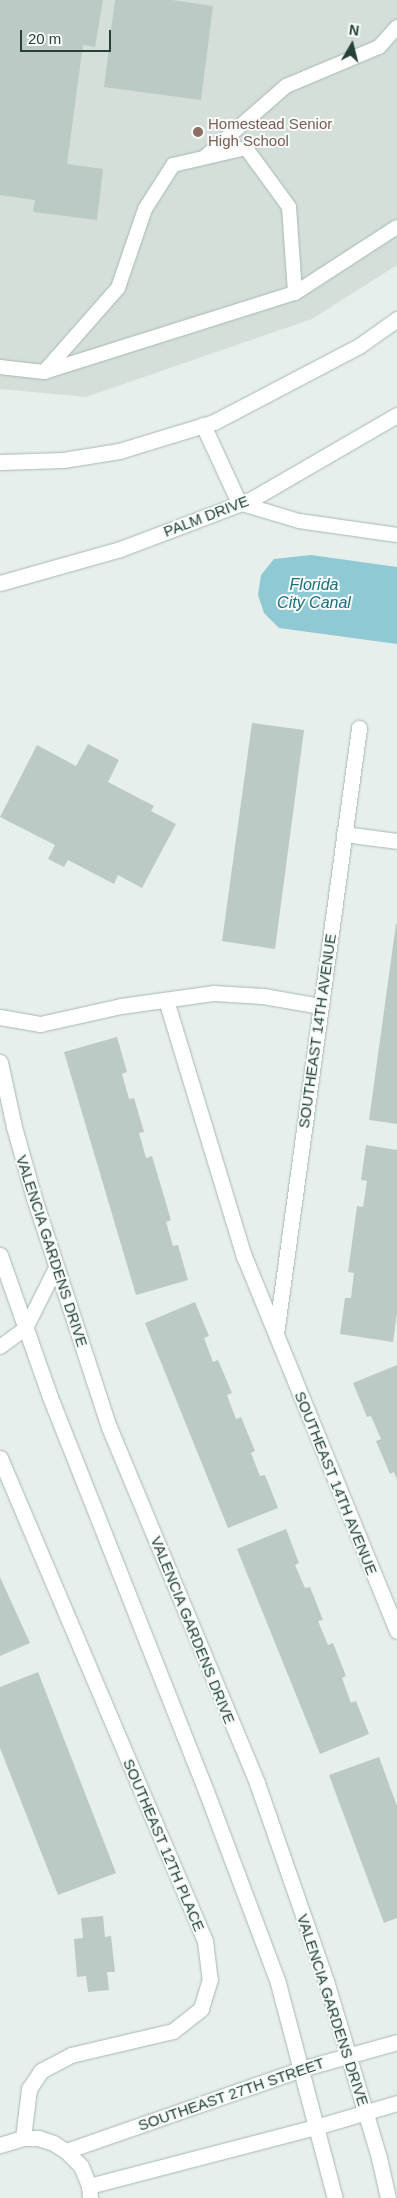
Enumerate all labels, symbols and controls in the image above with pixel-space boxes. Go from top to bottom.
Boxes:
scale bar [22,20,114,52]
north arrow [327,20,377,70]
text: N [348,22,360,39]
text: 20 m [28,30,61,47]
place label: Homestead Senior High School [208,114,332,149]
marker: Homestead Senior High School [192,126,204,138]
street label: PALM DRIVE [161,492,251,540]
water label: Florida City Canal [277,575,351,613]
street label: SOUTHEAST 14TH AVENUE [294,932,340,1130]
street label: VALENCIA GARDENS DRIVE [12,1152,92,1350]
street label: SOUTHEAST 14TH AVENUE [291,1388,381,1578]
street label: VALENCIA GARDENS DRIVE [147,1533,239,1727]
street label: SOUTHEAST 12TH PLACE [119,1756,209,1934]
street label: VALENCIA GARDENS DRIVE [293,1911,373,2109]
street label: SOUTHEAST 27TH STREET [135,2054,327,2134]

